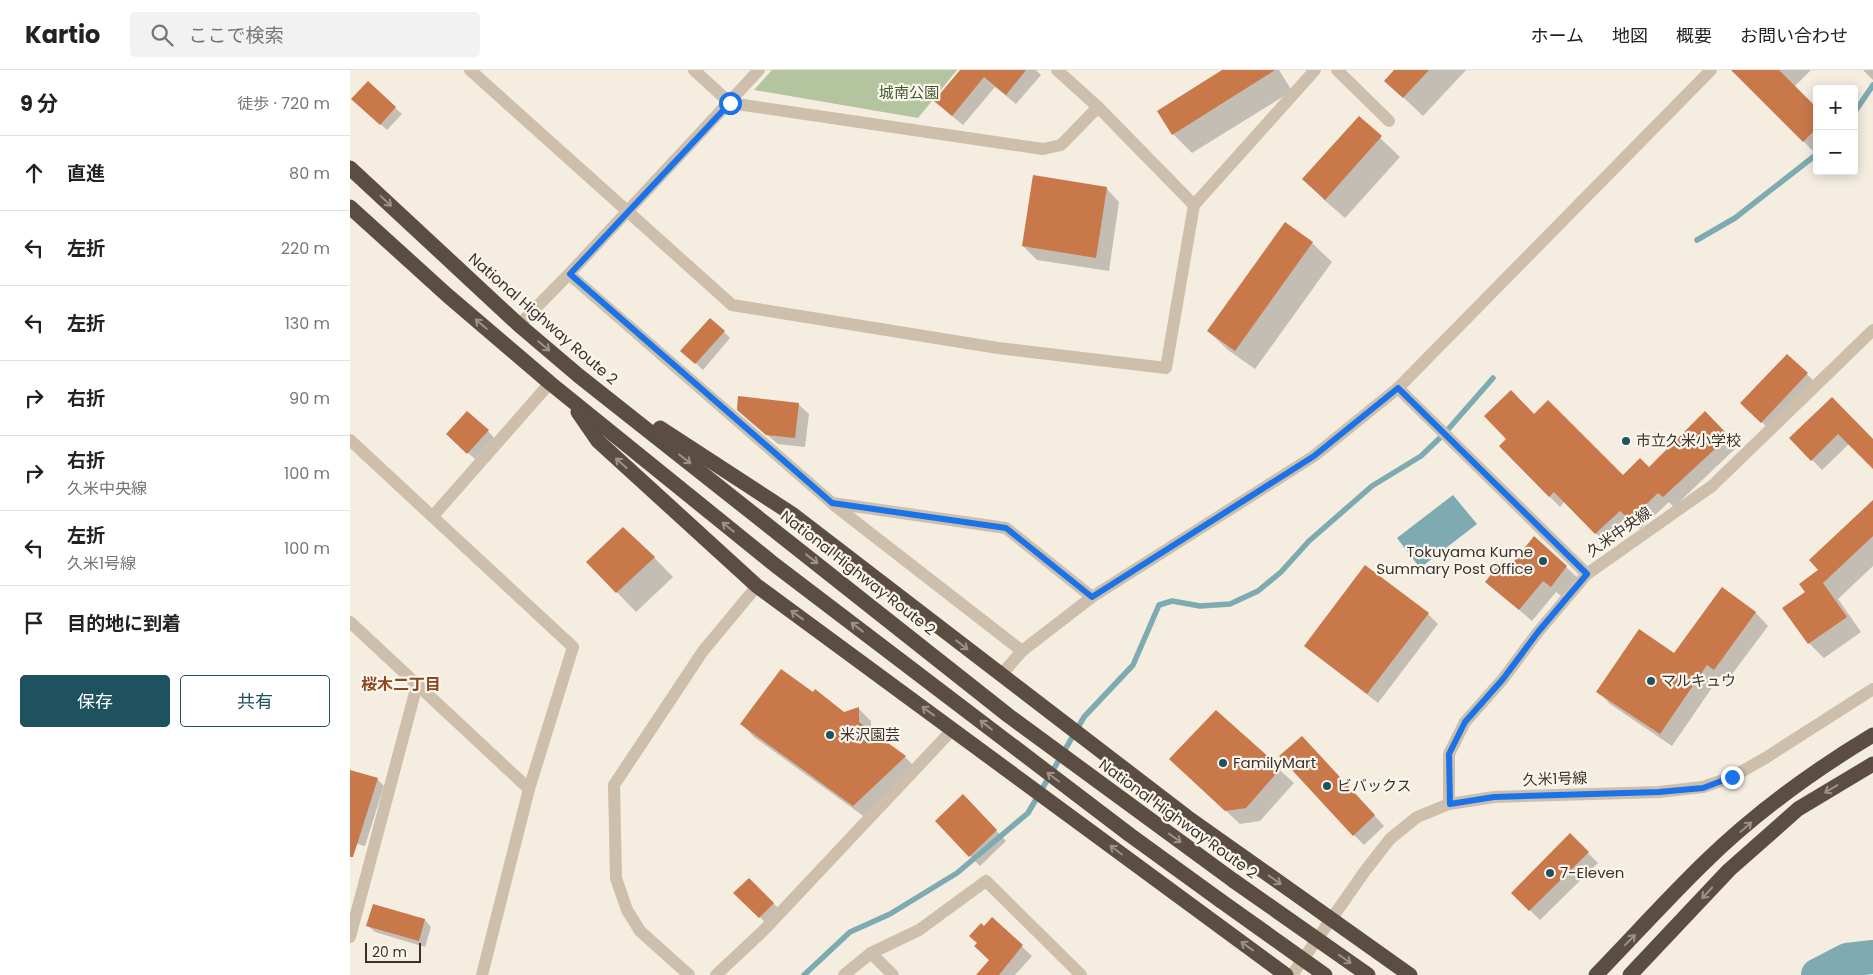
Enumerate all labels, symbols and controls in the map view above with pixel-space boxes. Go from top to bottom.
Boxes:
search box [130,12,480,57]
text: Kartio [25,18,100,51]
icon: search [148,21,176,49]
text: ここで検索 [188,22,283,49]
text: ホーム [1531,23,1584,48]
text: 地図 [1612,23,1648,48]
text: 概要 [1676,23,1712,48]
text: お問い合わせ [1740,23,1848,48]
park label: 城南公園 [879,82,939,103]
map controls [1813,85,1858,175]
button: + [1813,85,1858,130]
text: 9 分 [20,89,58,118]
text: 徒歩 · 720 m [237,92,330,115]
route start [719,92,742,115]
button: − [1813,130,1858,175]
icon: ahead [20,159,48,187]
text: 直進 [67,160,105,187]
text: 80 m [289,162,330,185]
one-way arrow [379,195,392,207]
icon: left [20,234,48,262]
text: 左折 [67,235,105,262]
text: 220 m [281,237,330,260]
street label: National Highway Route 2 [464,248,622,389]
icon: left [20,309,48,337]
text: 左折 [67,310,105,337]
text: 130 m [285,312,330,335]
one-way arrow [475,319,488,330]
one-way arrow [538,341,551,352]
icon: right [20,384,48,412]
text: 右折 [67,385,105,412]
text: 90 m [289,387,330,410]
place label: 市立久米小学校 [1636,430,1741,451]
marker: 市立久米小学校 [1620,435,1632,447]
text: 右折 [67,447,105,474]
one-way arrow [678,453,691,464]
one-way arrow [615,457,628,469]
icon: right [20,459,48,487]
text: 100 m [284,462,330,485]
text: 久米中央線 [67,477,147,500]
street label: 久米中央線 [1582,501,1655,562]
street label: National Highway Route 2 [776,505,940,640]
text: 左折 [67,522,105,549]
one-way arrow [722,522,735,533]
icon: left [20,534,48,562]
text: 100 m [284,537,330,560]
place label: Tokuyama Kume Summary Post Office [1376,541,1533,579]
text: 久米1号線 [67,552,136,575]
one-way arrow [806,554,819,565]
marker: Tokuyama Kume Summary Post Office [1537,555,1549,567]
icon: arrive [20,609,48,637]
text: 目的地に到着 [67,610,181,637]
one-way arrow [790,610,804,620]
one-way arrow [850,622,864,632]
one-way arrow [955,640,968,651]
place label: マルキュウ [1661,670,1736,691]
district label: 桜木二丁目 [361,673,441,696]
button: 保存 [20,675,170,727]
button: 共有 [180,675,330,727]
marker: マルキュウ [1645,675,1657,687]
one-way arrow [922,705,935,716]
one-way arrow [979,720,993,730]
place label: 米沢園芸 [840,724,900,745]
marker: 米沢園芸 [824,729,836,741]
place label: FamilyMart [1233,752,1316,773]
street label: National Highway Route 2 [1095,754,1262,883]
marker: FamilyMart [1217,757,1229,769]
route end [1721,766,1744,789]
street label: 久米1号線 [1522,767,1588,790]
one-way arrow [1047,771,1060,782]
place label: ビバックス [1337,775,1412,796]
marker: ビバックス [1321,780,1333,792]
one-way arrow [1825,785,1839,795]
one-way arrow [1739,821,1752,832]
one-way arrow [1168,833,1181,844]
one-way arrow [1109,845,1123,855]
place label: 7-Eleven [1560,862,1624,883]
marker: 7-Eleven [1544,867,1556,879]
one-way arrow [1268,875,1281,886]
one-way arrow [1701,887,1713,899]
one-way arrow [1624,934,1636,946]
scale bar [365,940,421,963]
one-way arrow [1240,941,1254,951]
text: 20 m [372,942,407,962]
one-way arrow [1338,954,1352,964]

